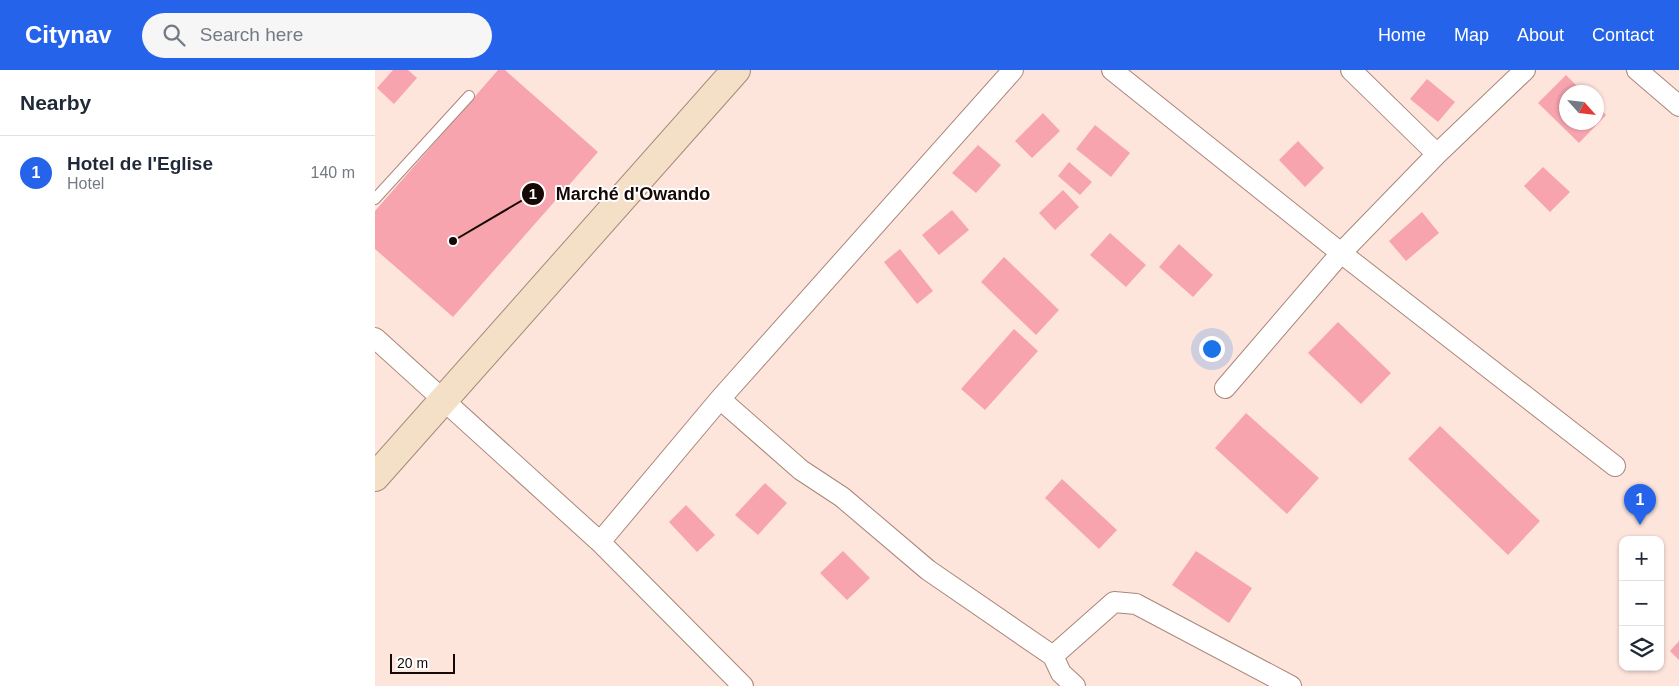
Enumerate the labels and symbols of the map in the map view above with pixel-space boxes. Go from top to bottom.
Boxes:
north arrow [1559,85,1604,130]
callout: Marché d'Owando [521,177,720,210]
text: Marché d'Owando [556,184,710,204]
text: 1 [529,185,537,202]
your location [1199,336,1225,362]
pin: 1 [1624,484,1656,525]
scale bar [390,651,455,674]

